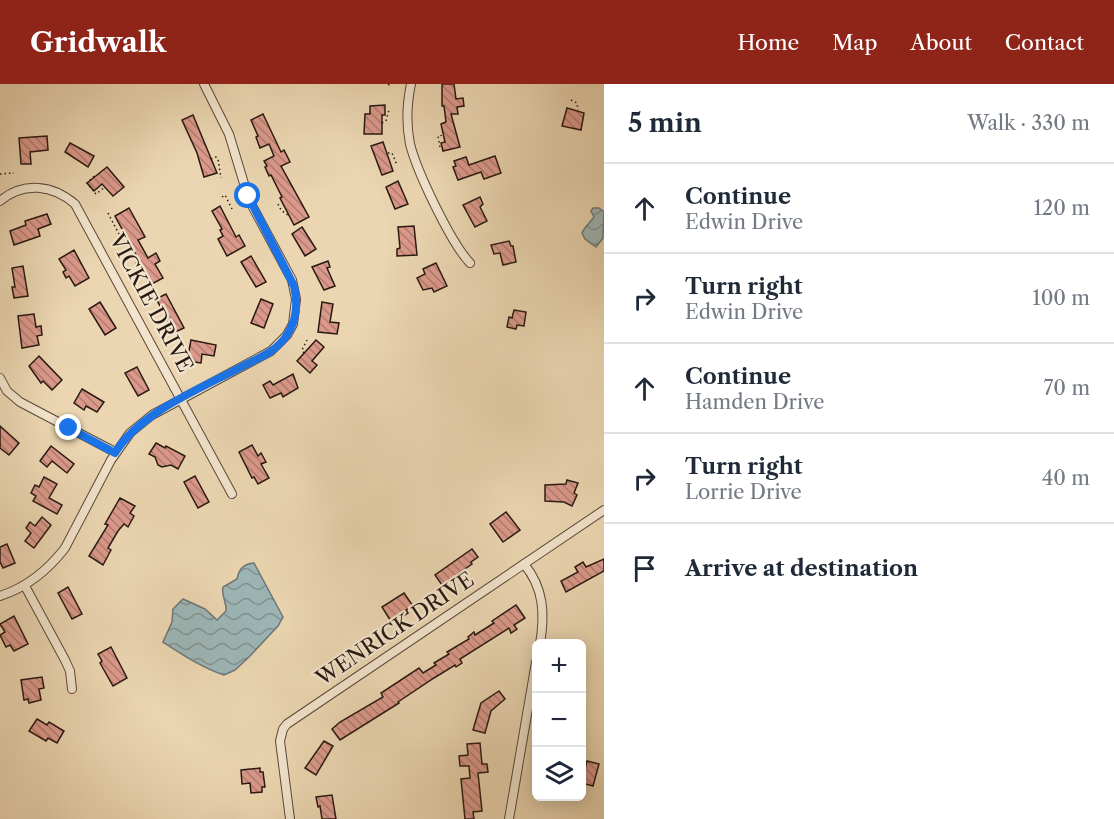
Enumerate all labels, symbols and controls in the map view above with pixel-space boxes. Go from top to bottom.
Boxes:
text: Gridwalk [30,25,166,59]
text: Home [738,30,799,55]
text: Map [832,30,877,55]
text: About [910,30,972,55]
text: Contact [1005,30,1084,55]
text: 5 min [628,107,702,139]
text: Walk · 330 m [967,111,1090,135]
route start [234,182,260,208]
text: Continue [685,183,791,210]
icon: ahead [628,192,661,225]
text: 120 m [1033,196,1090,220]
text: Edwin Drive [685,210,803,234]
street label: VICKIE DRIVE [104,228,198,376]
text: Turn right [685,273,803,300]
icon: right [628,282,661,315]
text: 100 m [1032,286,1090,310]
text: Edwin Drive [685,300,803,324]
text: Continue [685,363,791,390]
icon: ahead [628,372,661,405]
text: 70 m [1044,376,1090,400]
text: Hamden Drive [685,390,824,414]
route end [55,414,81,440]
text: Turn right [685,453,803,480]
icon: right [628,462,661,495]
text: 40 m [1042,466,1090,490]
text: Lorrie Drive [685,480,802,504]
icon: arrive [628,552,661,585]
text: Arrive at destination [685,555,918,582]
street label: WENRICK DRIVE [310,566,478,691]
map controls [532,639,586,801]
button: + [532,639,586,693]
button: − [532,693,586,747]
button: layers [532,747,586,801]

